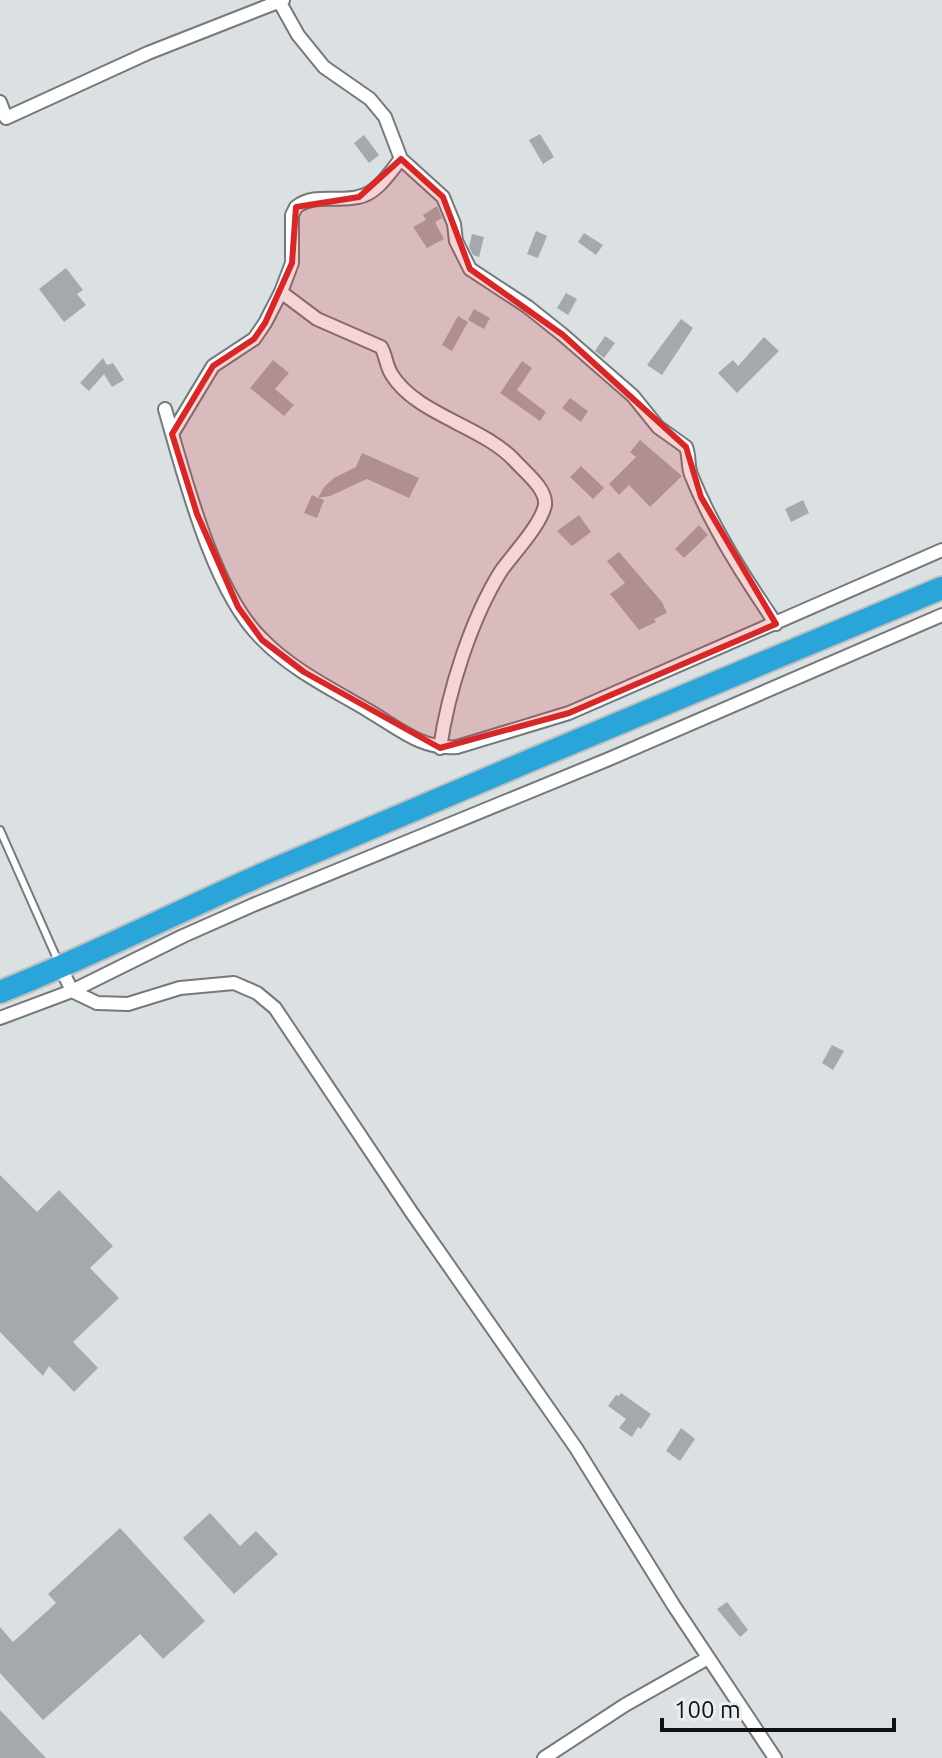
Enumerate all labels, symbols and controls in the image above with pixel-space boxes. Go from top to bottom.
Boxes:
scale bar [662,1682,894,1732]
text: 100 m [674,1696,741,1723]

